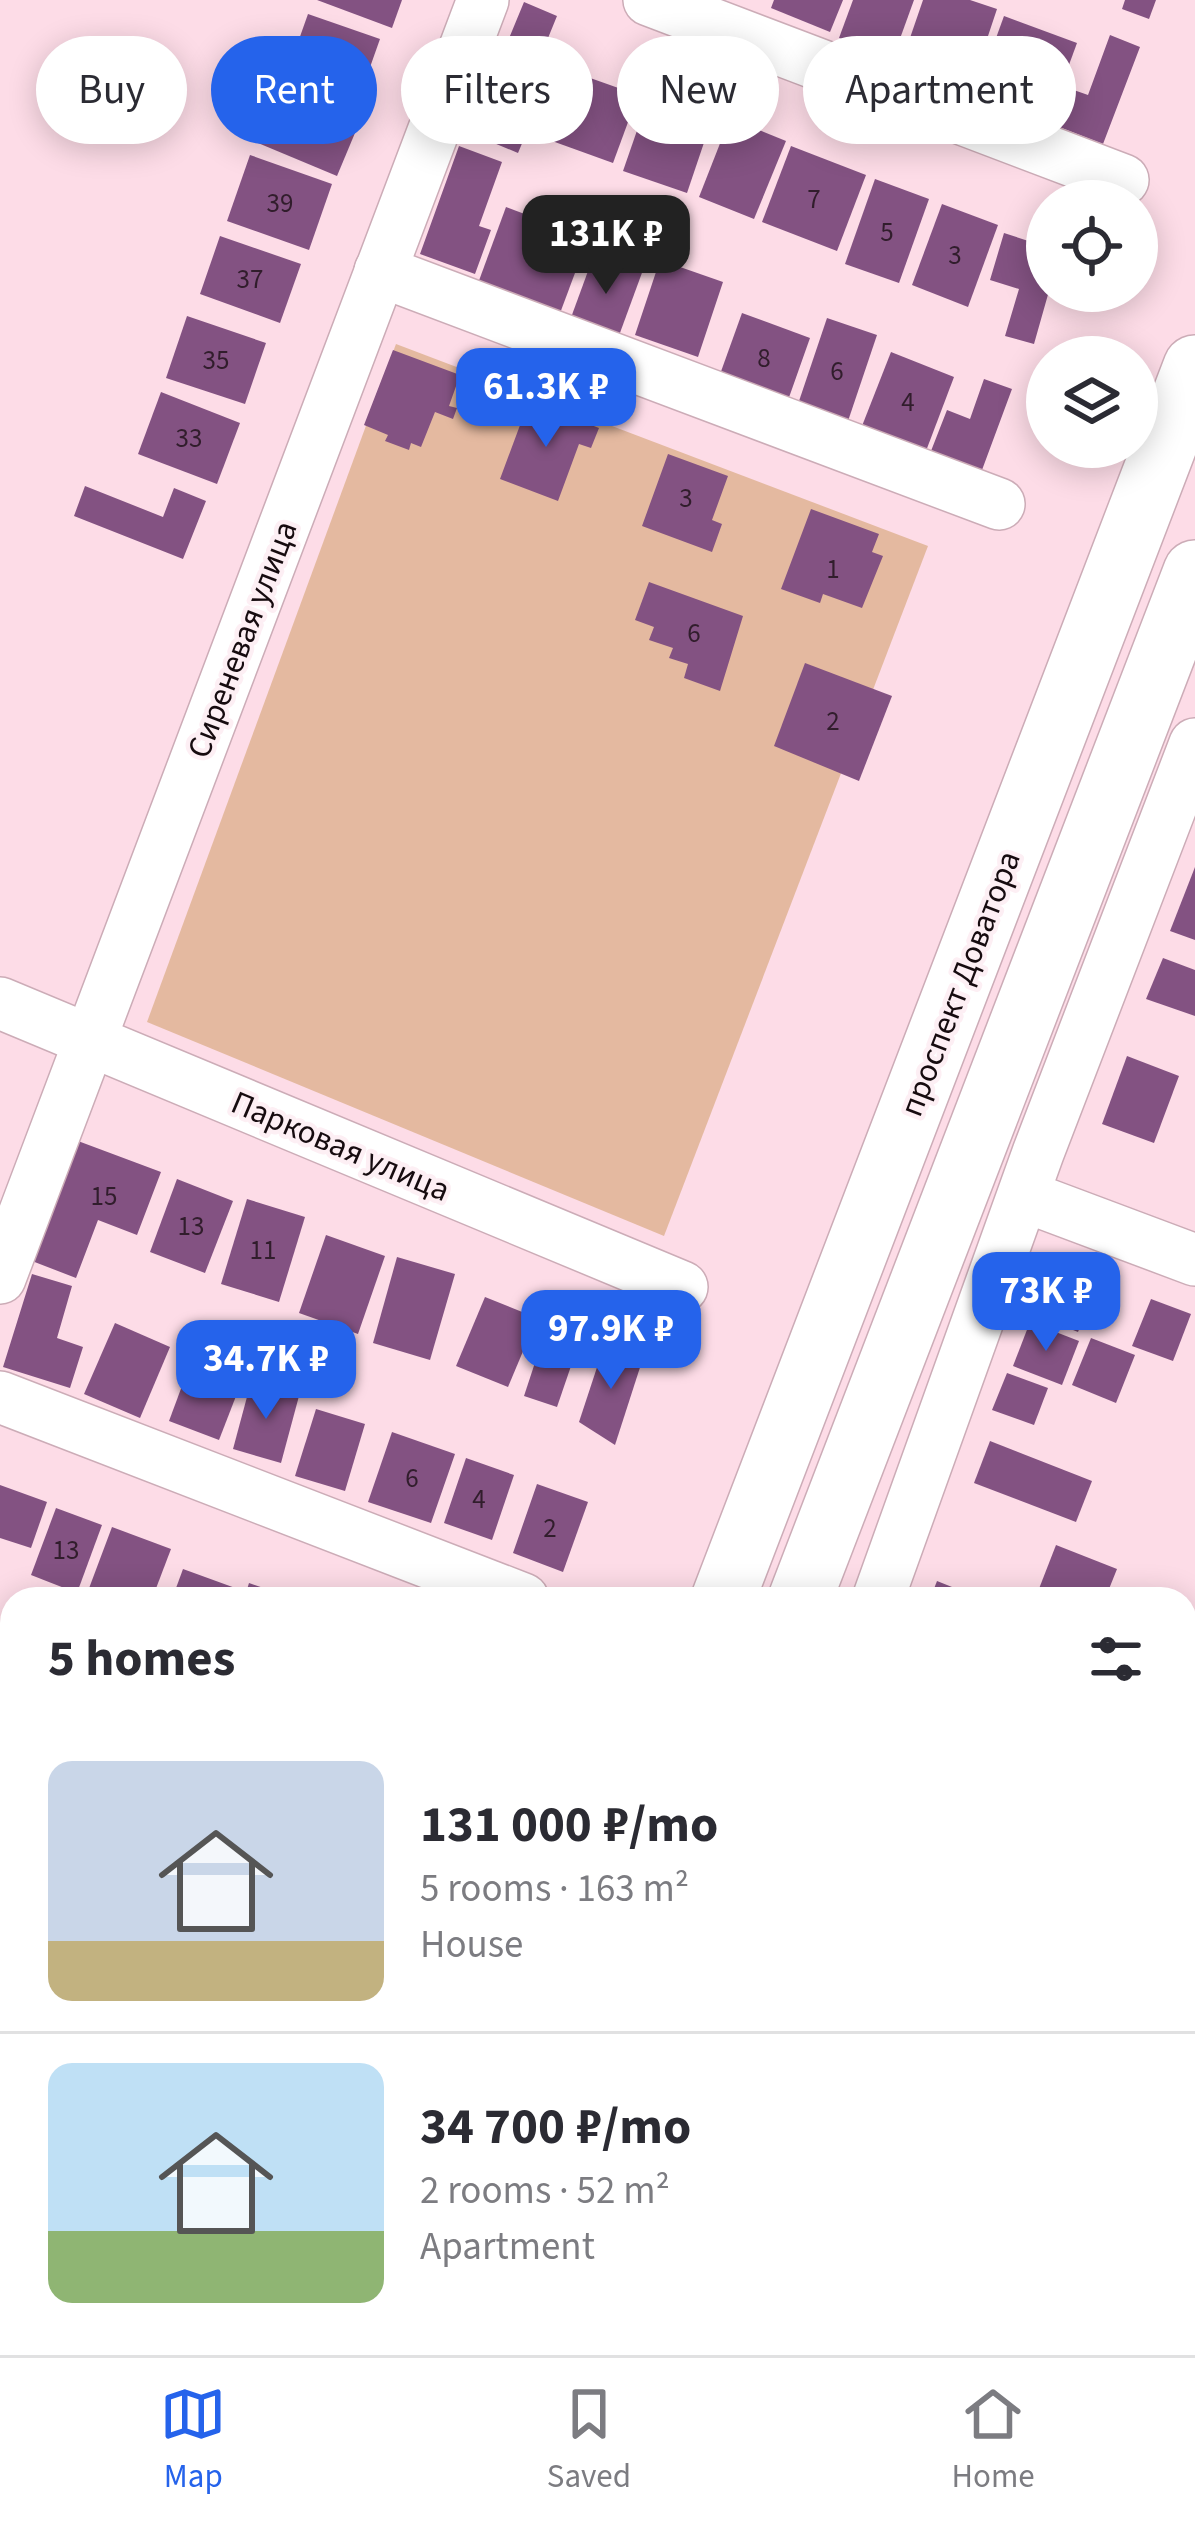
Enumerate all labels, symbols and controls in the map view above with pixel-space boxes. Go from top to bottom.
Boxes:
chip: Buy [36,36,187,144]
chip: Rent [211,36,377,144]
chip: Filters [401,36,593,144]
chip: New [617,36,779,144]
chip: Apartment [803,36,1076,144]
house number: 7 [807,180,821,219]
map controls [1026,180,1158,468]
button: locate [1026,180,1158,312]
house number: 39 [267,184,293,223]
pin: 131K ₽ [508,195,704,297]
text: 131K ₽ [549,206,663,262]
house number: 5 [880,213,894,252]
house number: 3 [948,236,962,275]
house number: 37 [237,260,263,299]
button: layers [1026,336,1158,468]
house number: 8 [757,339,771,378]
house number: 35 [203,341,229,380]
pin: 61.3K ₽ [435,348,657,450]
house number: 6 [830,352,844,391]
text: 61.3K ₽ [483,359,609,415]
house number: 4 [901,383,915,422]
house number: 33 [176,419,202,458]
house number: 3 [679,479,693,518]
street label: Сиреневая улица [176,514,309,765]
house number: 1 [826,550,840,589]
house number: 6 [687,614,701,653]
house number: 2 [826,702,840,741]
street label: проспект Доватора [888,844,1033,1123]
street label: Парковая улица [224,1079,457,1214]
house number: 15 [91,1177,117,1216]
house number: 13 [178,1207,204,1246]
house number: 11 [250,1231,276,1270]
pin: 73K ₽ [962,1252,1130,1354]
text: 73K ₽ [999,1263,1093,1319]
pin: 97.9K ₽ [500,1290,722,1392]
text: 97.9K ₽ [548,1301,674,1357]
pin: 34.7K ₽ [155,1320,377,1422]
text: 34.7K ₽ [203,1331,329,1387]
house number: 6 [405,1459,419,1498]
house number: 4 [472,1480,486,1519]
house number: 2 [543,1509,557,1548]
house number: 13 [53,1531,79,1570]
text: 5 homes [48,1623,235,1695]
icon: filters [1083,1626,1149,1692]
text: 131 000 ₽/mo [420,1789,718,1861]
icon: home [144,1809,288,1953]
text: 5 rooms · 163 m² [420,1861,689,1917]
text: House [420,1917,523,1973]
text: 34 700 ₽/mo [420,2091,691,2163]
icon: home [144,2111,288,2255]
text: 2 rooms · 52 m² [420,2163,670,2219]
text: Apartment [420,2219,595,2275]
tab: Map [160,2381,226,2500]
tab: Saved [547,2381,631,2500]
tab: Home [952,2381,1035,2500]

